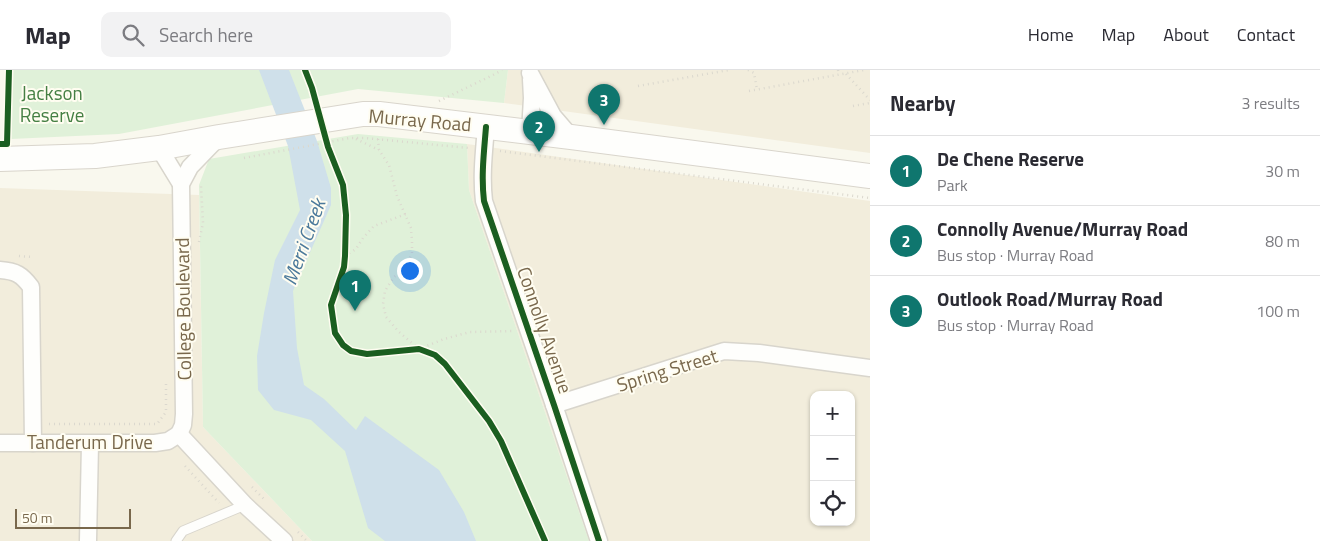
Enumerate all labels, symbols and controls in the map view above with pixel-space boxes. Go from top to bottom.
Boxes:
search box [101,12,451,57]
text: Map [25,17,71,53]
text: Search here [159,20,253,49]
icon: search [119,21,147,49]
text: Home [1028,21,1074,48]
text: Map [1102,21,1135,48]
text: About [1163,21,1209,48]
text: Contact [1237,21,1295,48]
park label: Jackson Reserve [20,78,84,129]
pin: 3 [588,84,620,125]
text: Nearby [890,87,955,119]
text: 3 results [1241,91,1300,115]
street label: Murray Road [367,101,473,138]
pin: 2 [523,111,555,152]
text: De Chene Reserve [937,144,1084,173]
text: 1 [902,159,910,183]
text: 30 m [1265,159,1300,183]
text: Park [937,173,968,197]
water label: Merri Creek [274,193,334,289]
text: Connolly Avenue/Murray Road [937,214,1188,243]
text: 2 [902,229,910,253]
text: 80 m [1265,229,1300,253]
street label: College Boulevard [167,237,198,381]
text: Bus stop · Murray Road [937,243,1094,267]
your location [397,258,423,284]
street label: Connolly Avenue [510,263,581,397]
pin: 1 [339,270,371,311]
text: Outlook Road/Murray Road [937,284,1163,313]
text: 3 [902,299,910,323]
text: 100 m [1256,299,1300,323]
text: Bus stop · Murray Road [937,313,1094,337]
street label: Spring Street [613,340,721,399]
map controls [810,391,855,526]
button: + [810,391,855,436]
street label: Tanderum Drive [27,427,153,456]
button: − [810,436,855,481]
button: locate [810,481,855,526]
scale bar [15,506,131,529]
text: 50 m [22,507,52,528]

